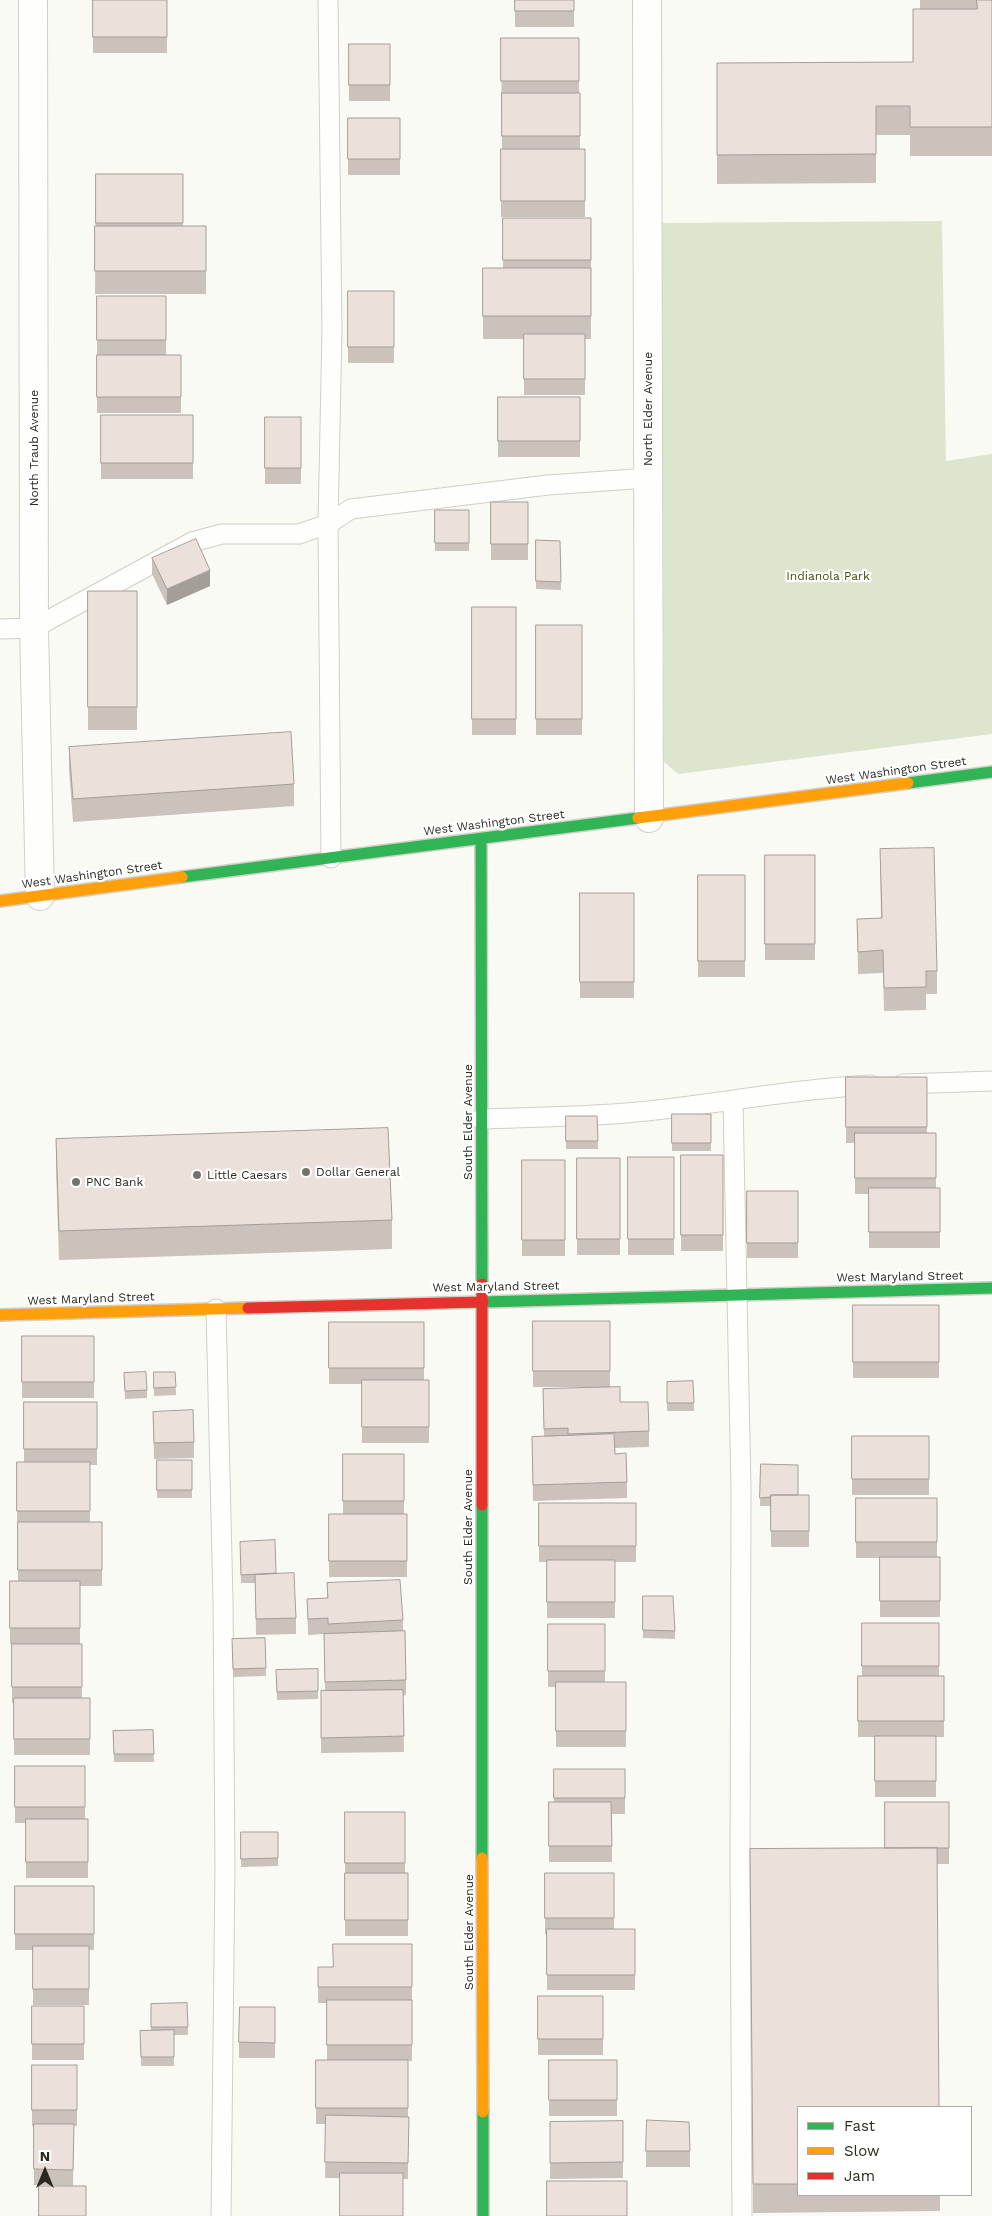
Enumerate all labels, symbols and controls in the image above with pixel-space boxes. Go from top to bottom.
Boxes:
street label: North Elder Avenue [641,352,655,466]
street label: North Traub Avenue [27,390,41,506]
park label: Indianola Park [786,569,870,583]
street label: West Washington Street [825,754,967,788]
street label: West Washington Street [423,807,565,839]
street label: West Washington Street [21,858,163,892]
street label: South Elder Avenue [461,1064,475,1180]
place label: Dollar General [316,1165,400,1179]
marker: Dollar General [300,1166,312,1178]
place label: Little Caesars [207,1168,287,1182]
marker: Little Caesars [191,1169,203,1181]
place label: PNC Bank [86,1175,143,1189]
marker: PNC Bank [70,1176,82,1188]
street label: West Maryland Street [836,1269,964,1285]
street label: West Maryland Street [432,1279,560,1295]
street label: West Maryland Street [27,1290,155,1308]
street label: South Elder Avenue [461,1469,475,1585]
street label: South Elder Avenue [462,1874,476,1990]
legend [797,2106,972,2196]
text: Fast [844,2117,875,2135]
text: Slow [844,2142,880,2160]
north arrow [20,2146,70,2196]
text: N [40,2148,50,2164]
text: Jam [844,2167,875,2185]

